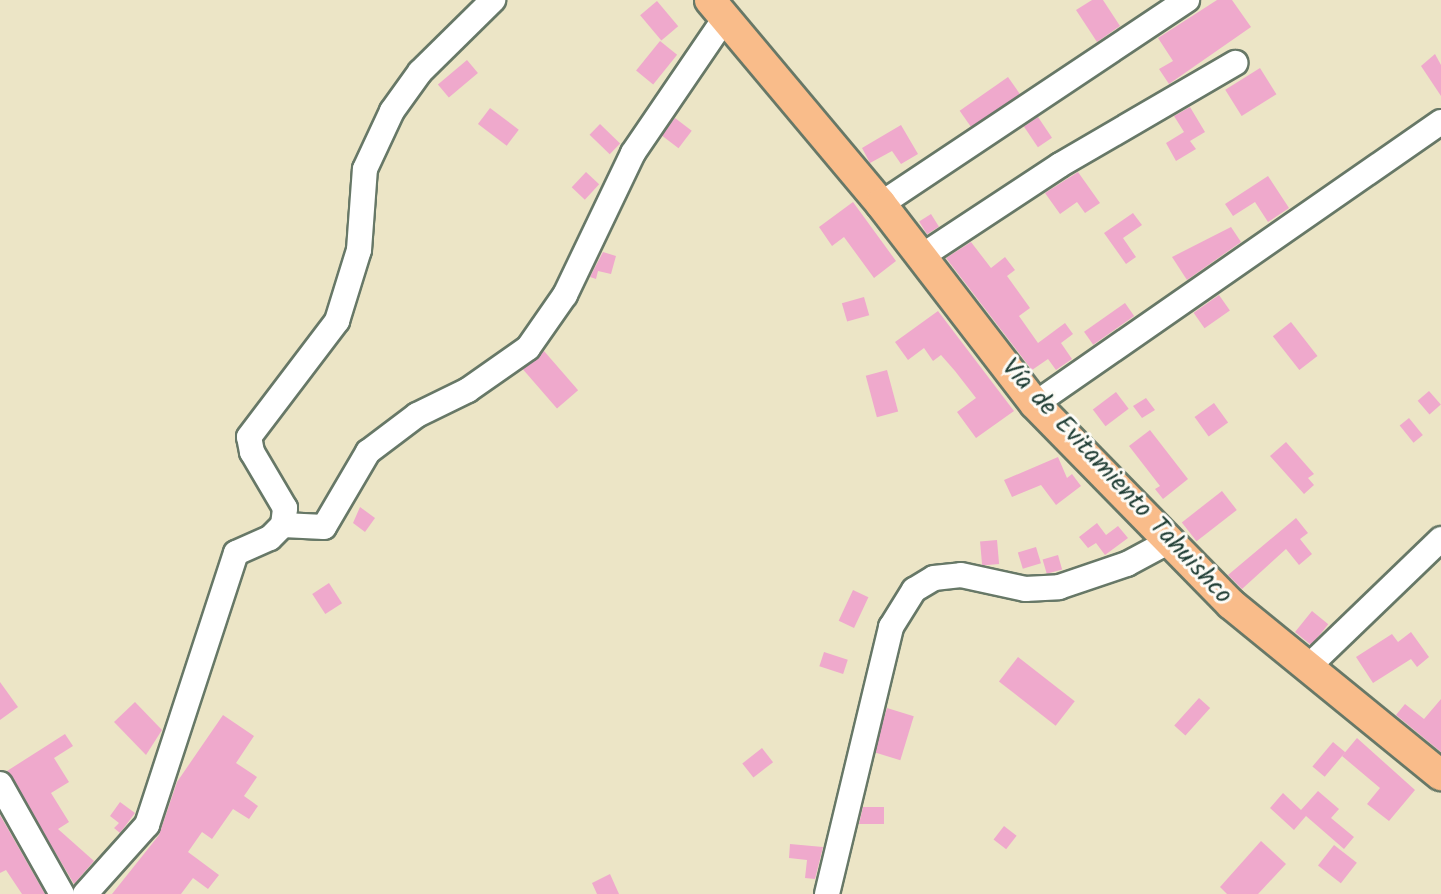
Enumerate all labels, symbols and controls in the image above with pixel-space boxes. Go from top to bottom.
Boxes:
street label: Vía de Evitamiento Tahuishco [994,353,1238,611]

